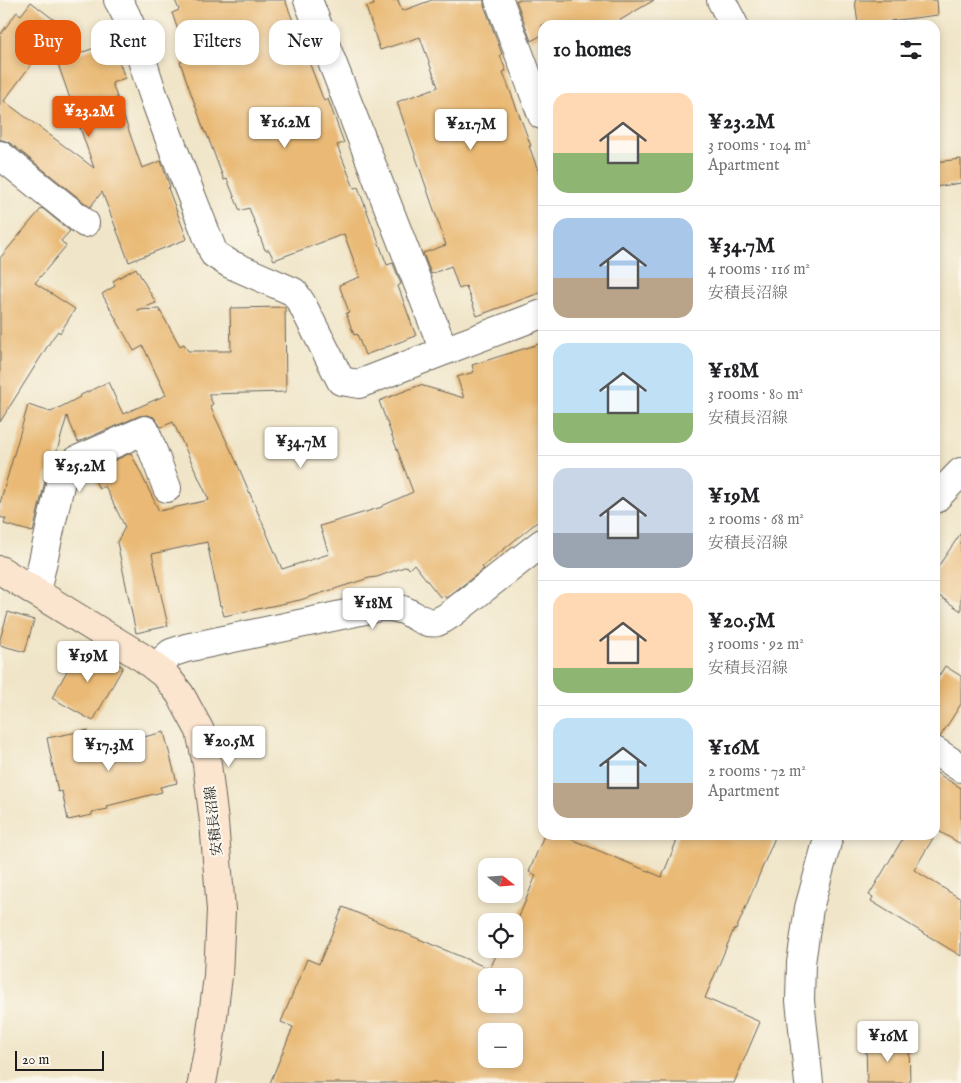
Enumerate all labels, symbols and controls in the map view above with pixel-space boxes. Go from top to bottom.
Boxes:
chip: Buy [15,20,81,65]
chip: Rent [91,20,165,65]
chip: Filters [175,20,259,65]
chip: New [269,20,340,65]
icon: filters [897,36,925,64]
text: 10 homes [553,37,631,64]
pin: ¥23.2M [48,96,130,138]
text: ¥23.2M [63,102,115,122]
pin: ¥16.2M [244,106,326,149]
pin: ¥21.7M [430,108,512,151]
text: ¥23.2M [708,109,775,136]
text: ¥16.2M [260,113,310,133]
icon: home [593,113,653,173]
text: ¥21.7M [446,115,496,135]
text: 3 rooms · 104 m² [708,136,811,156]
text: Apartment [708,156,779,176]
text: ¥34.7M [708,233,775,260]
icon: home [593,238,653,298]
text: 4 rooms · 116 m² [708,260,810,280]
text: 安積長沼線 [708,284,788,304]
text: ¥18M [708,358,759,385]
icon: home [593,363,653,423]
text: 3 rooms · 80 m² [708,385,804,405]
text: 安積長沼線 [708,409,788,429]
pin: ¥34.7M [260,426,342,469]
text: ¥34.7M [276,433,326,453]
pin: ¥25.2M [39,450,121,493]
text: ¥25.2M [55,457,105,477]
text: ¥19M [708,483,760,510]
icon: home [593,488,653,548]
text: 2 rooms · 68 m² [708,510,804,530]
text: 安積長沼線 [708,534,788,554]
pin: ¥18M [343,588,403,630]
text: ¥18M [354,594,392,614]
text: ¥20.5M [708,608,775,635]
icon: home [593,613,653,673]
text: 3 rooms · 92 m² [708,635,804,655]
pin: ¥19M [58,640,118,683]
text: ¥19M [68,647,108,667]
text: 安積長沼線 [708,659,788,679]
pin: ¥20.5M [188,726,270,768]
pin: ¥17.3M [68,730,150,772]
text: ¥20.5M [203,732,255,752]
text: ¥16M [708,735,760,762]
text: ¥17.3M [84,736,134,756]
icon: home [593,738,653,798]
text: 2 rooms · 72 m² [708,762,806,782]
text: Apartment [708,782,779,802]
street label: 安積長沼線 [201,785,227,857]
north arrow [478,858,522,902]
map controls [478,858,523,1068]
button: locate [478,913,523,958]
button: + [478,968,523,1013]
pin: ¥16M [858,1020,918,1063]
button: − [478,1023,523,1068]
text: ¥16M [868,1027,908,1047]
scale bar [15,1048,104,1071]
text: 20 m [22,1051,49,1069]

